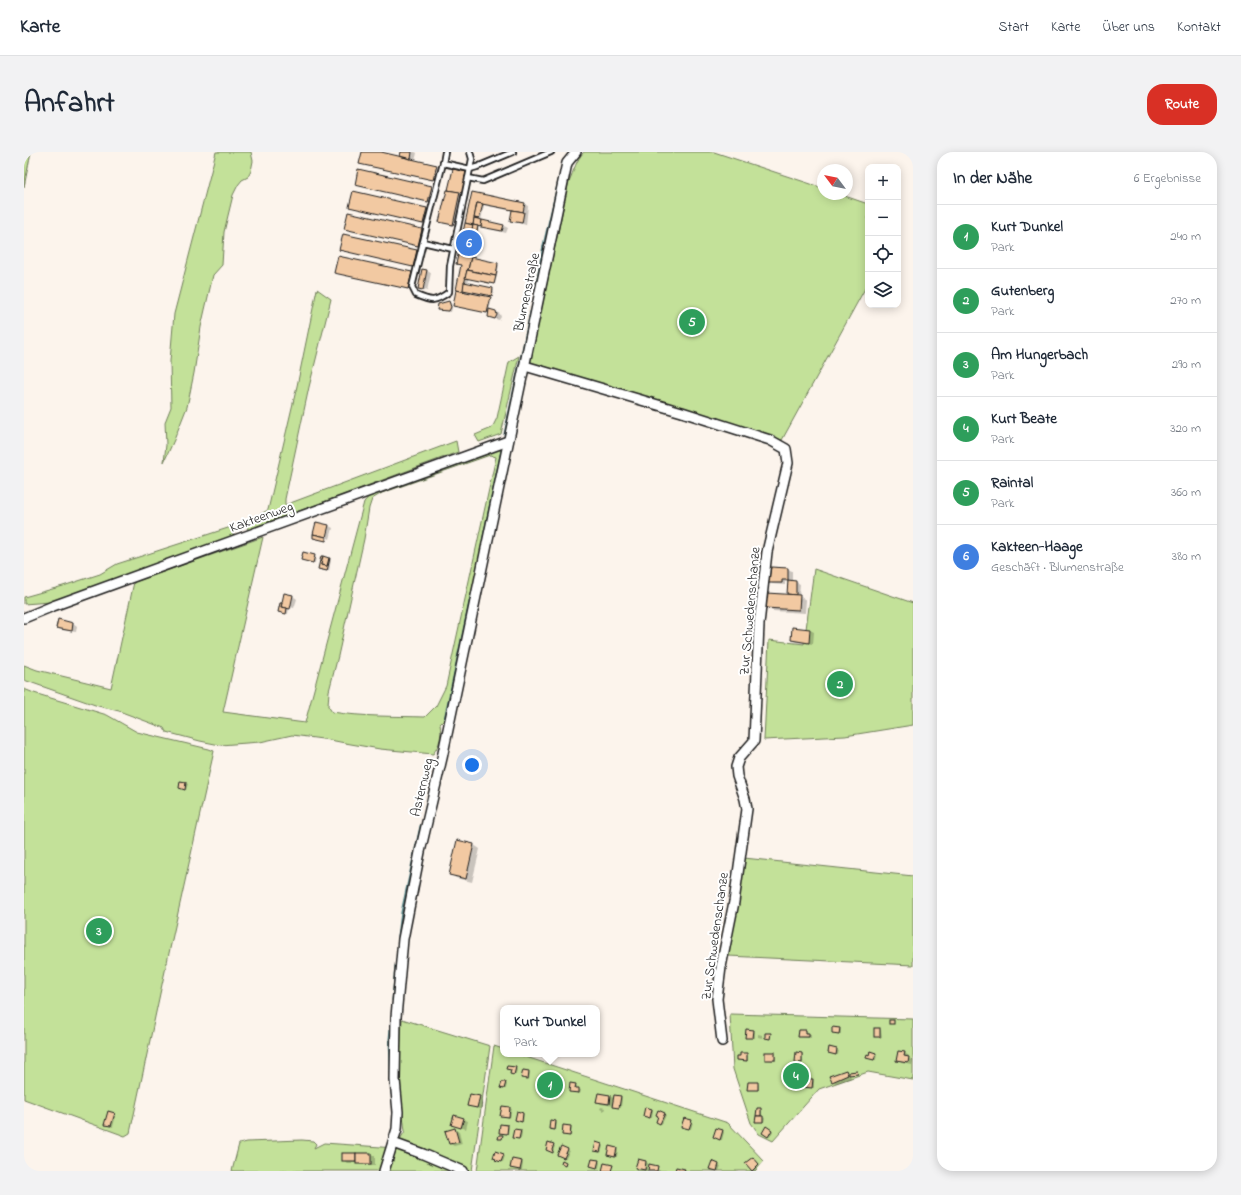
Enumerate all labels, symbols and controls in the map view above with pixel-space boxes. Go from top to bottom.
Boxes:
text: Karte [20,14,60,41]
text: Start [999,17,1029,38]
text: Karte [1051,17,1081,38]
text: Über uns [1103,17,1155,38]
text: Kontakt [1177,17,1221,38]
text: Anfahrt [24,84,115,125]
button: Route [1147,84,1217,125]
north arrow [817,164,853,200]
map controls [865,164,901,308]
button: + [865,164,901,200]
text: In der Nähe [953,166,1032,191]
text: 6 Ergebnisse [1134,169,1201,188]
button: − [865,200,901,236]
text: Kurt Dunkel [991,216,1063,238]
text: 1 [964,227,968,246]
text: 240 m [1170,227,1201,246]
pin: 6 [456,228,482,258]
button: locate [865,236,901,272]
text: Park [991,238,1015,257]
street label: Blumenstraße [509,250,546,335]
button: layers [865,272,901,308]
text: Gutenberg [991,280,1054,302]
text: 2 [963,291,969,310]
text: 270 m [1170,291,1201,310]
text: Park [991,302,1015,321]
pin: 5 [679,307,705,337]
text: Am Hungerbach [991,344,1088,366]
text: 3 [963,355,969,374]
text: 290 m [1172,355,1201,374]
text: Park [991,366,1015,385]
text: Kurt Beate [991,408,1057,430]
text: 4 [963,419,969,438]
text: 320 m [1170,419,1201,438]
text: Park [991,430,1015,449]
text: Raintal [991,472,1033,494]
text: 5 [962,483,970,502]
text: 360 m [1171,483,1201,502]
text: Park [991,494,1015,513]
street label: Kakteenweg [227,496,297,540]
text: Kakteen-Haage [991,536,1083,558]
street label: Zur Schwedenschanze [734,545,767,676]
text: 6 [963,547,969,566]
text: 380 m [1172,547,1201,566]
text: Geschäft · Blumenstraße [991,558,1124,577]
pin: 2 [827,669,853,699]
your location [462,755,482,775]
street label: Asternweg [406,756,440,819]
street label: Zur Schwedenschanze [696,870,735,1001]
pin: 3 [86,916,112,946]
popup [500,1005,600,1057]
text: Kurt Dunkel [514,1011,586,1033]
text: Park [514,1033,537,1052]
pin: 4 [783,1061,809,1091]
pin: 1 [537,1070,563,1100]

